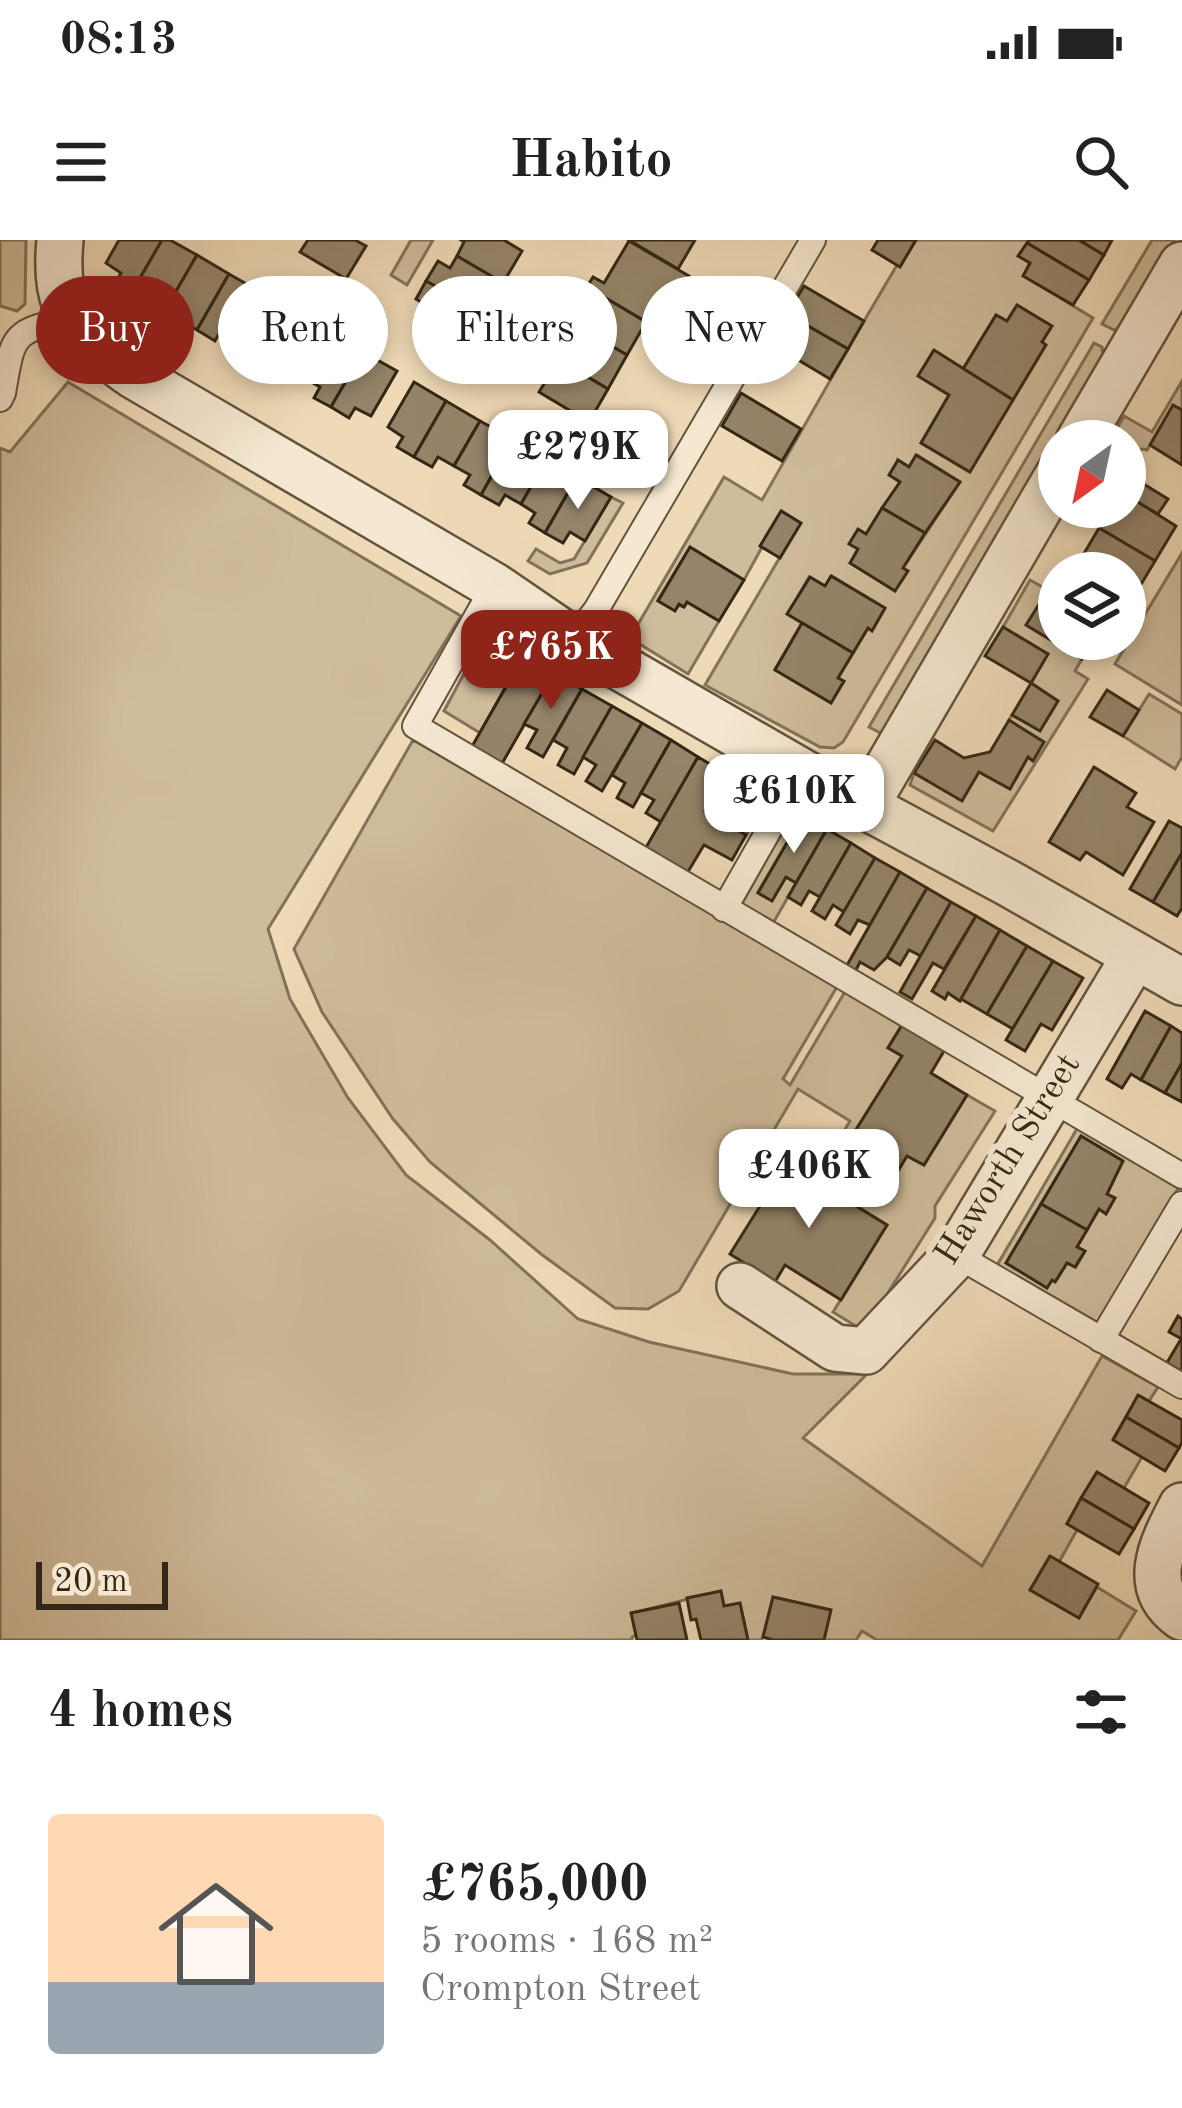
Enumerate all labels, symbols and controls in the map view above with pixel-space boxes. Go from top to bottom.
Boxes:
text: 08:13 [60,19,177,64]
icon: menu [48,129,114,195]
icon: search [1068,129,1134,195]
text: Habito [509,135,673,189]
chip: Buy [36,276,194,384]
chip: Rent [218,276,388,384]
chip: Filters [412,276,617,384]
chip: New [641,276,809,384]
pin: £279K [494,410,662,512]
north arrow [1038,420,1146,528]
map controls [1038,420,1146,660]
text: £279K [515,429,641,468]
button: layers [1038,552,1146,660]
pin: £765K [467,610,635,712]
text: £765K [488,629,614,668]
pin: £610K [710,754,878,856]
text: £610K [731,773,857,812]
street label: Haworth Street [930,1048,1088,1272]
pin: £406K [725,1129,893,1231]
text: £406K [746,1148,872,1187]
scale bar [36,1556,168,1609]
text: 20 m [54,1566,128,1599]
icon: filters [1068,1679,1134,1745]
text: 4 homes [48,1687,233,1738]
text: £765,000 [420,1861,648,1912]
icon: home [144,1862,288,2006]
text: 5 rooms · 168 m² [420,1922,713,1961]
text: Crompton Street [420,1970,701,2009]

